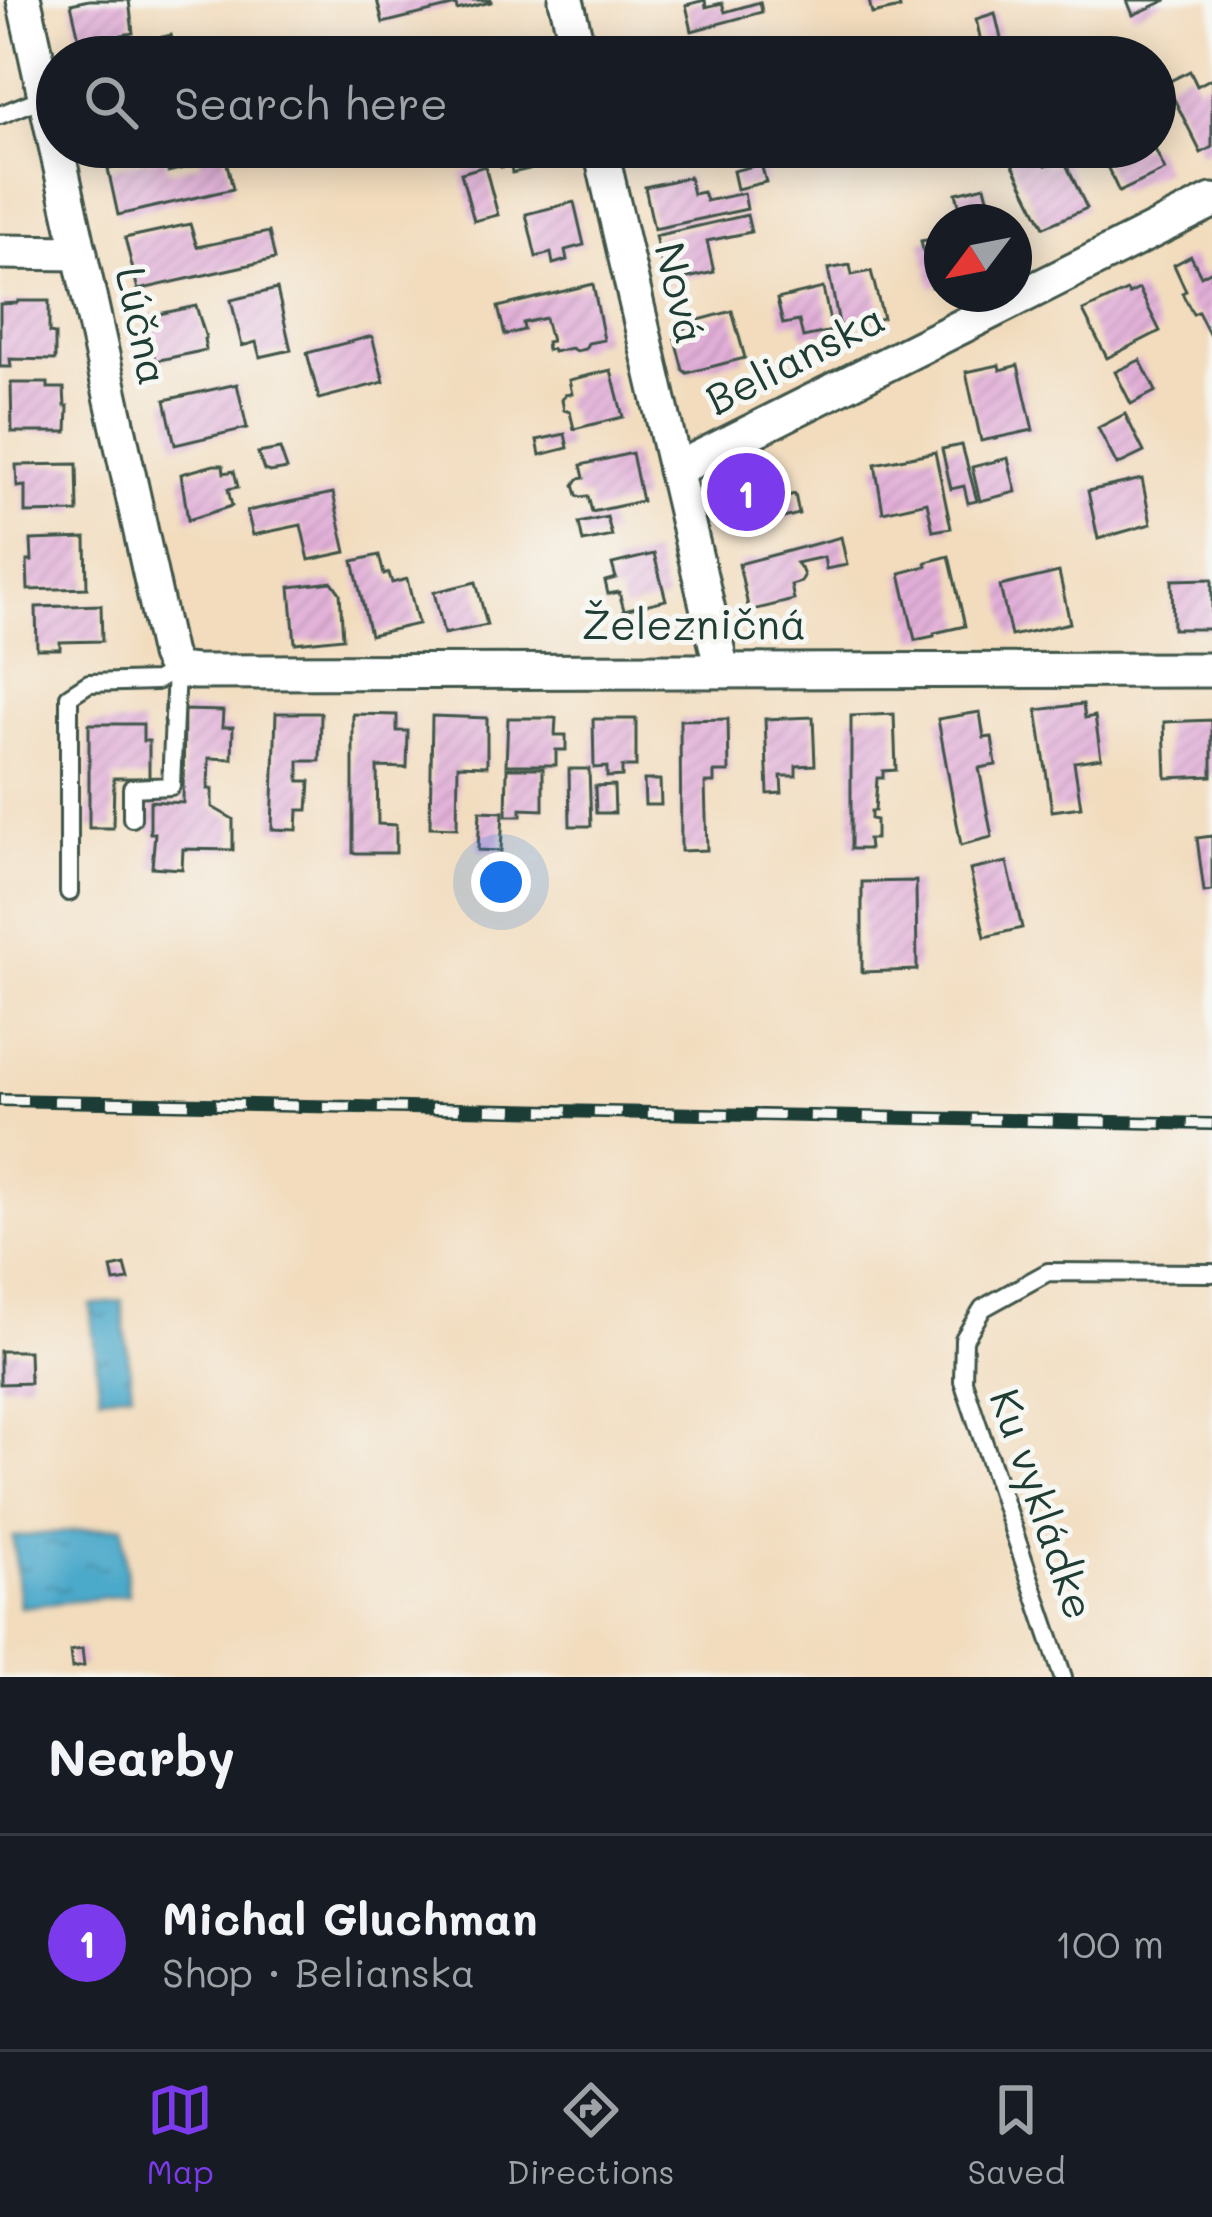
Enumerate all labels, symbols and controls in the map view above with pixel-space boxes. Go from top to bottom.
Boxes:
search box [36,36,1176,168]
icon: search [78,69,144,135]
text: Search here [174,73,448,131]
north arrow [924,204,1032,312]
street label: Nová [643,236,720,349]
street label: Lúčna [104,262,183,390]
street label: Belianska [695,289,893,426]
pin: 1 [707,447,785,537]
street label: Železničná [582,596,806,651]
your location [471,852,531,912]
street label: Ku vykládke [978,1381,1108,1626]
text: Nearby [48,1722,235,1789]
text: Michal Gluchman [162,1888,537,1946]
text: 1 [78,1917,96,1968]
text: 100 m [1055,1917,1164,1968]
text: Shop · Belianska [162,1946,475,1997]
tab: Map [147,2077,214,2192]
tab: Directions [507,2077,674,2192]
tab: Saved [968,2077,1065,2192]

